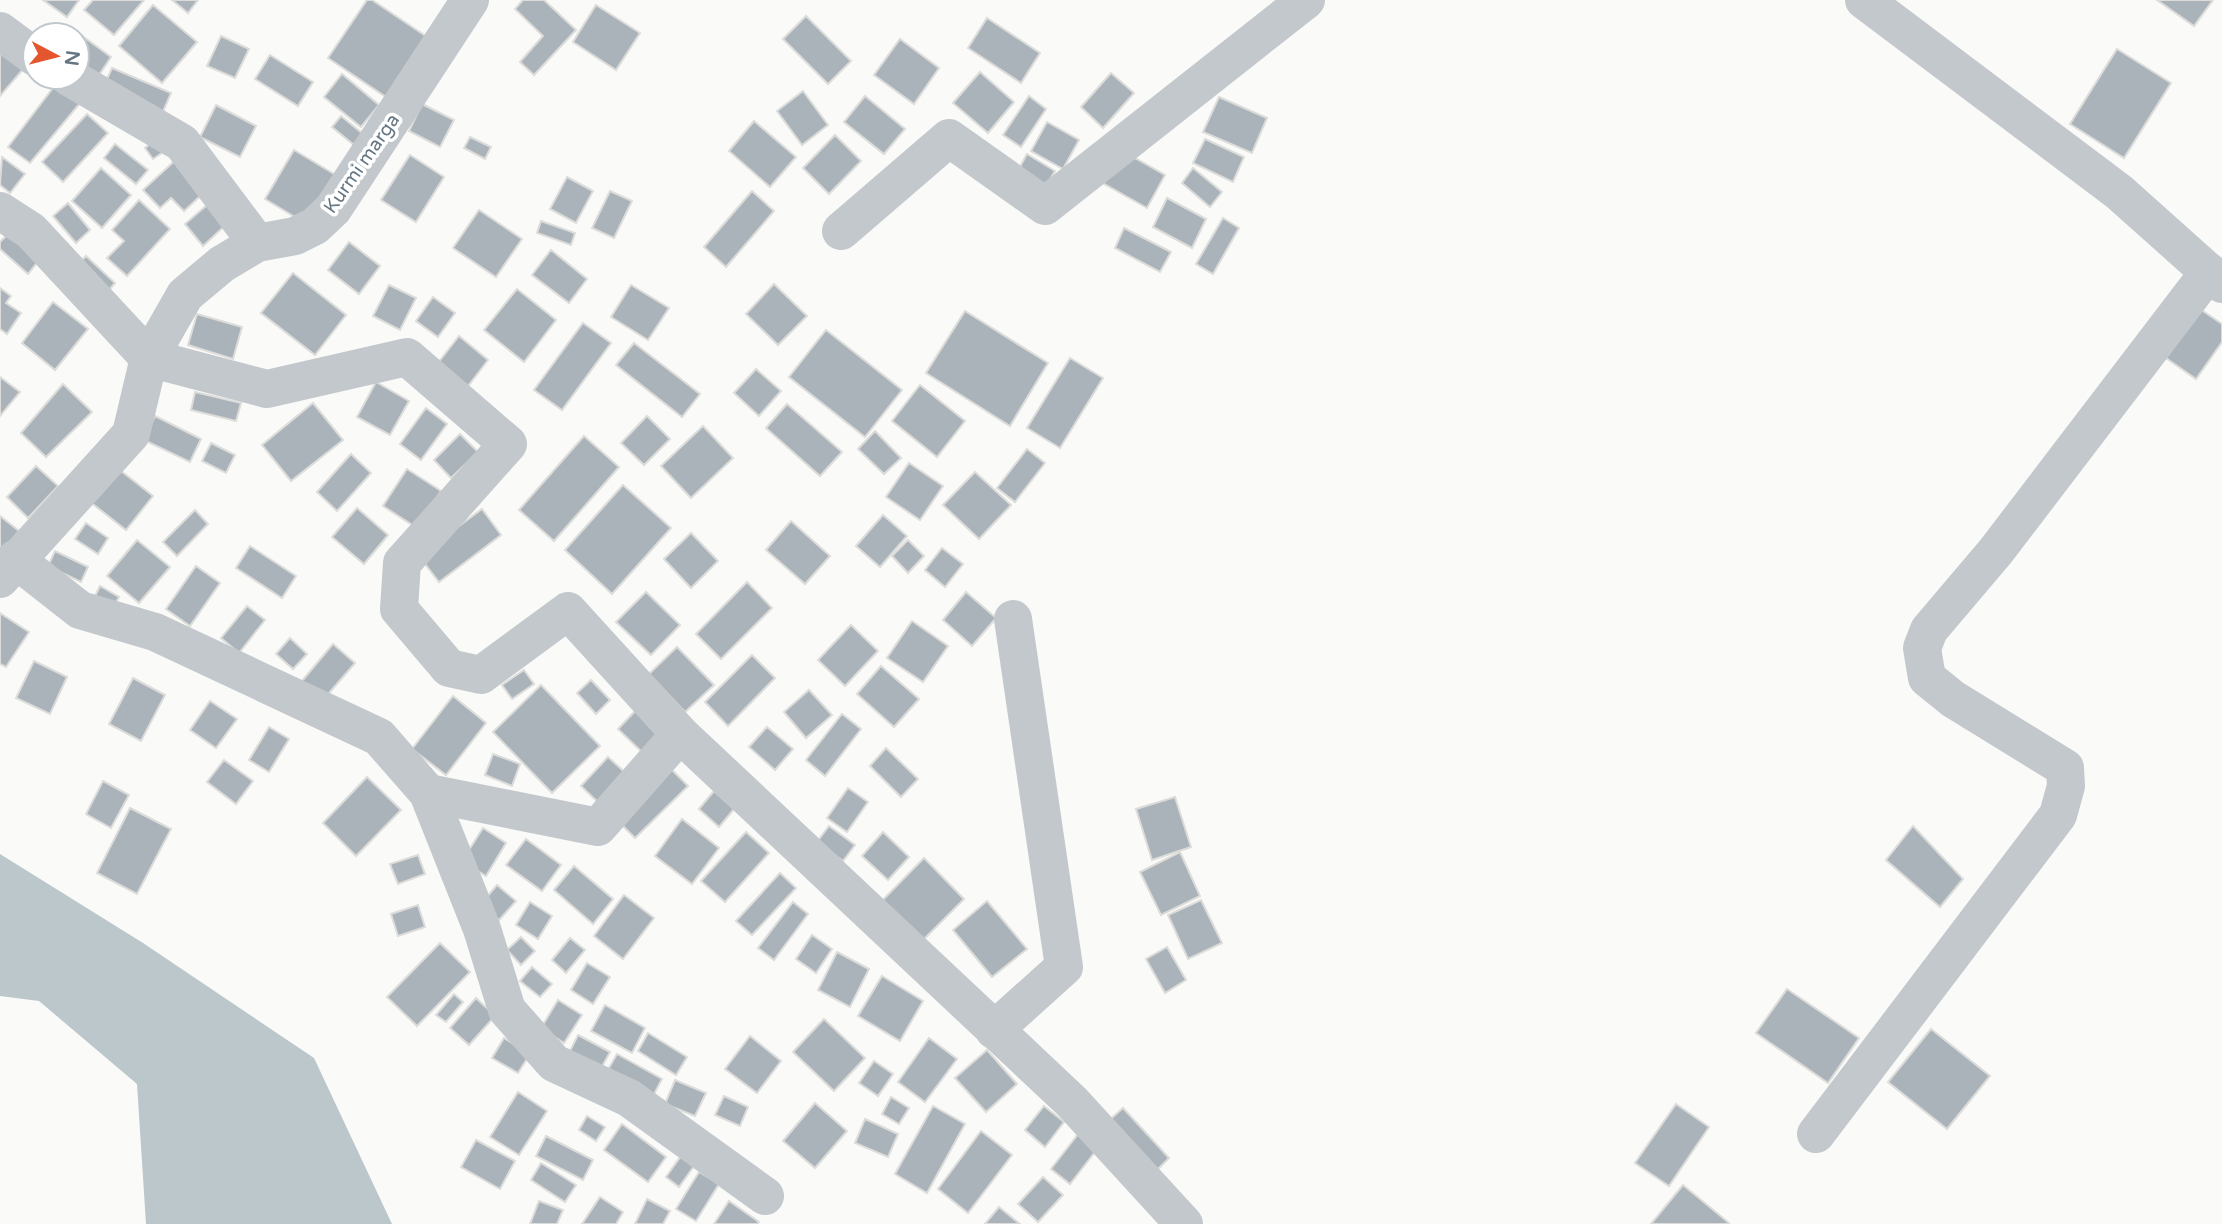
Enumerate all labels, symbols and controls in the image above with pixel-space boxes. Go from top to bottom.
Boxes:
north arrow [21,21,91,91]
text: N [60,49,84,67]
street label: Kurmi marga [319,110,404,218]

